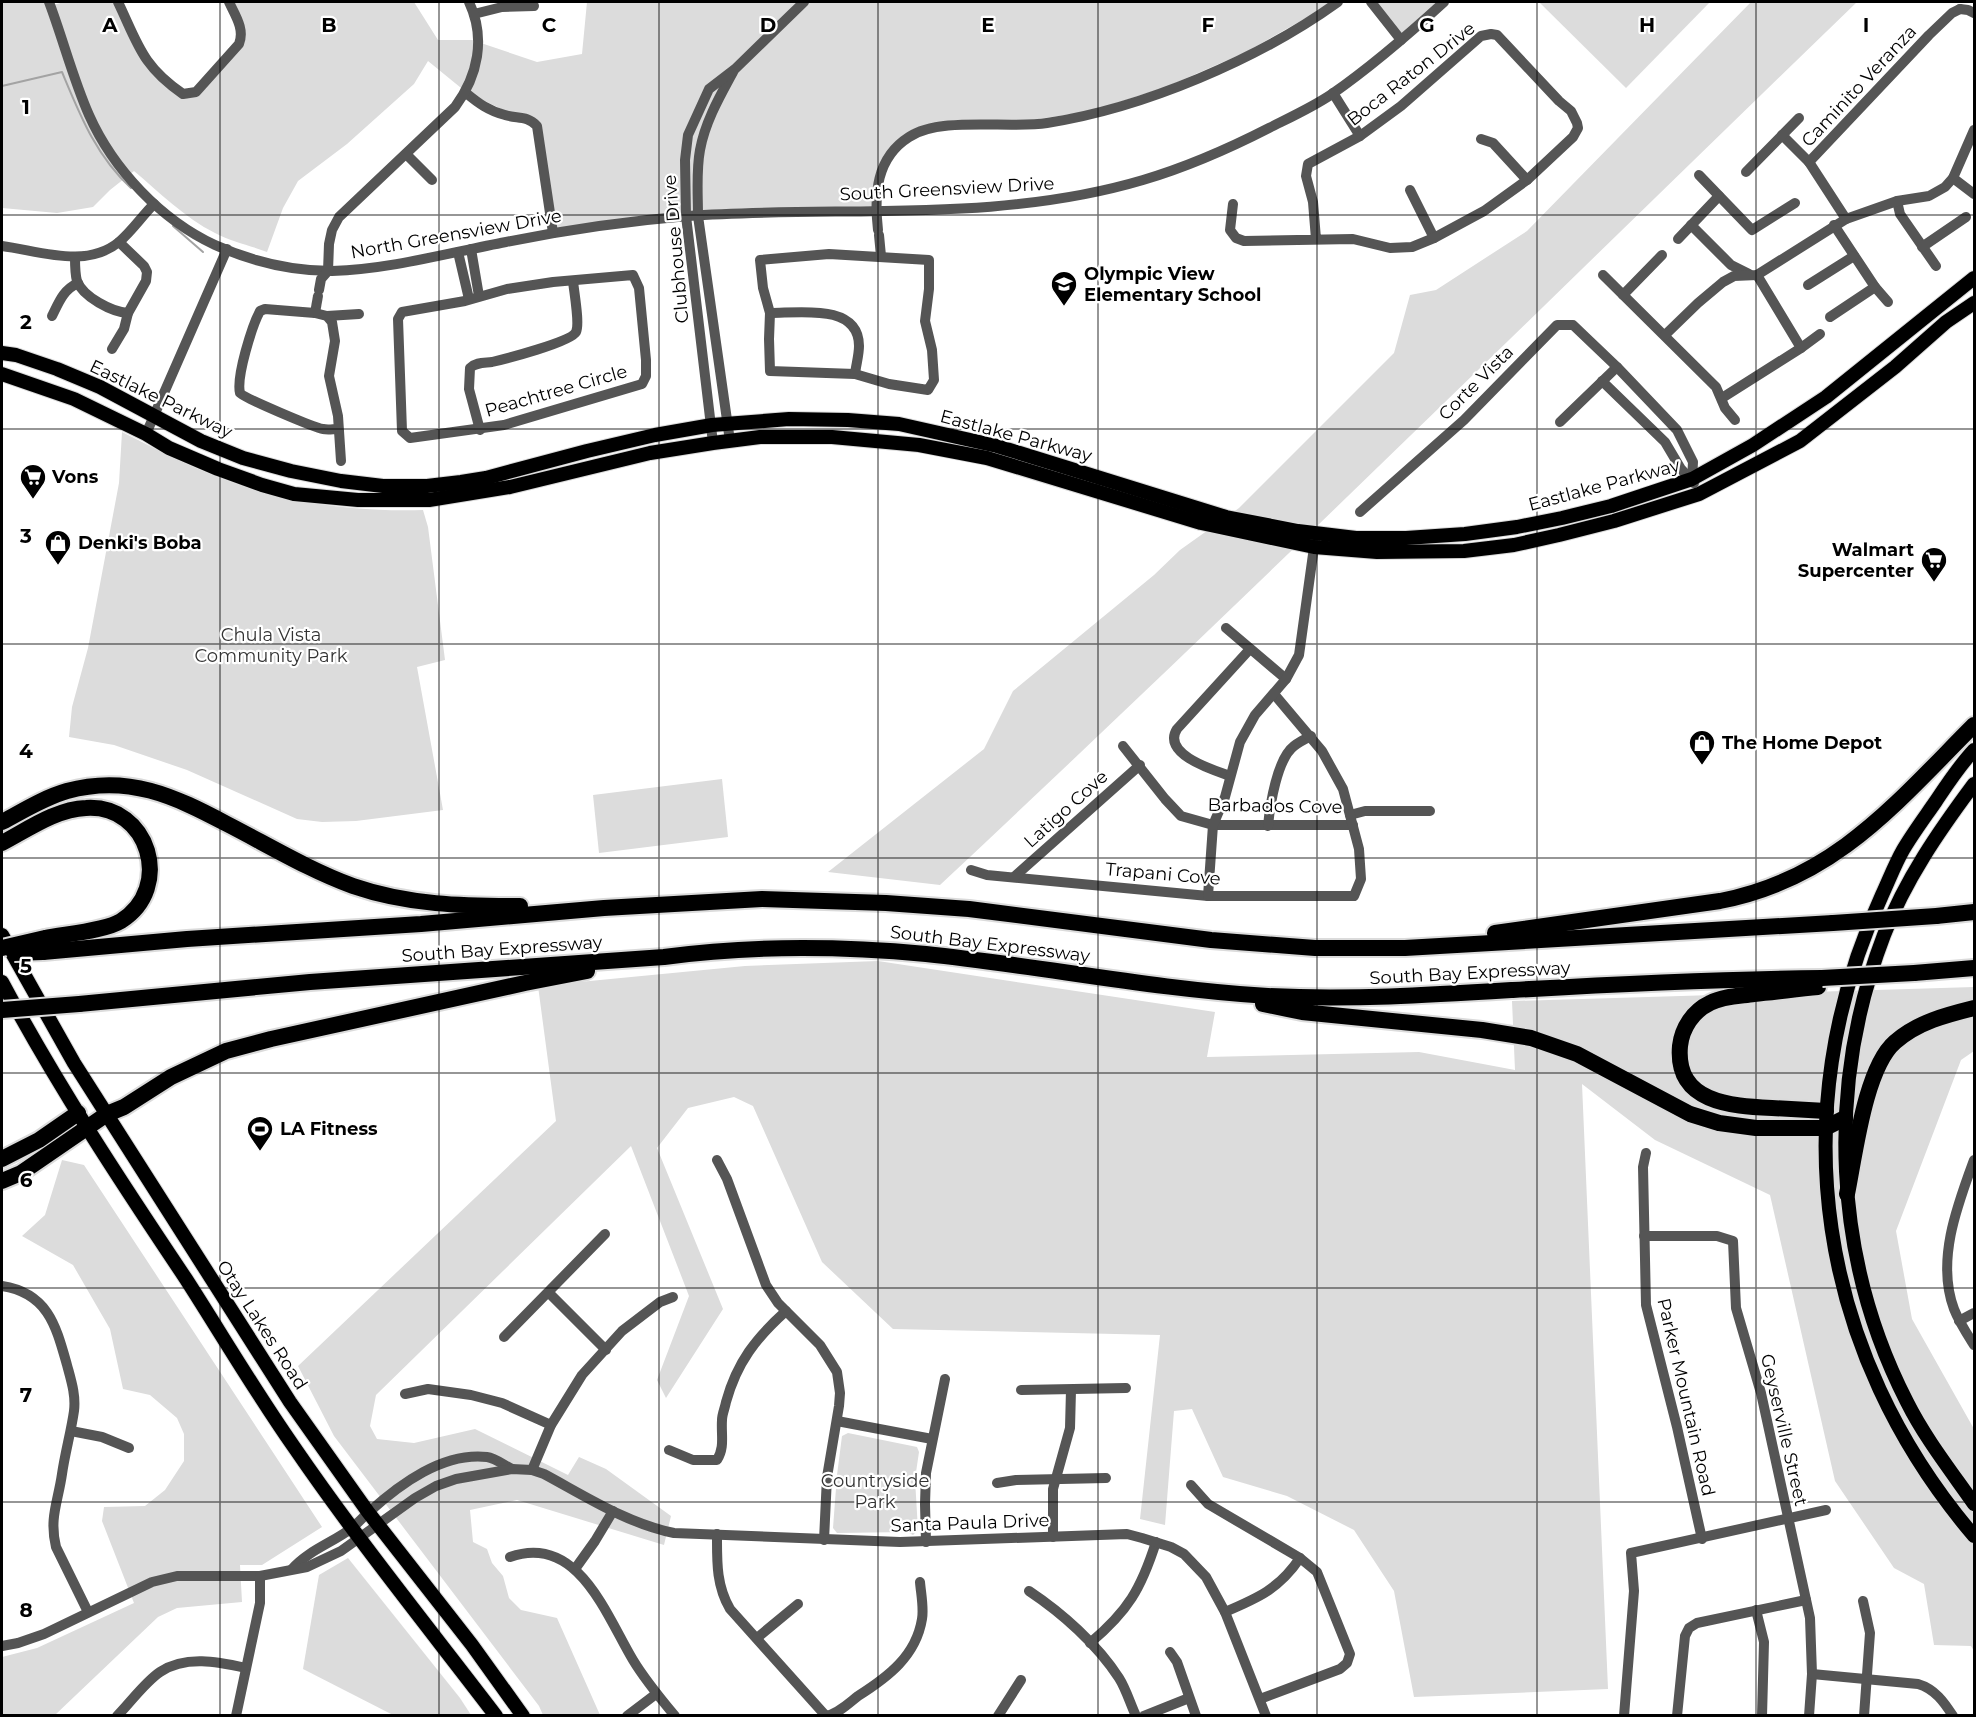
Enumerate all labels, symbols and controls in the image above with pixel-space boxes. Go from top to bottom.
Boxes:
text: A [101,13,118,37]
text: B [321,13,337,37]
text: C [542,13,557,37]
text: D [760,13,776,37]
text: E [981,13,995,37]
text: F [1202,13,1215,37]
text: G [1419,13,1435,37]
text: H [1639,13,1655,37]
text: I [1863,13,1869,37]
street label: Boca Raton Drive [1343,17,1479,131]
street label: Caminito Veranza [1797,21,1921,151]
text: 1 [22,95,30,119]
street label: South Greensview Drive [839,172,1055,206]
street label: Clubhouse Drive [659,174,693,324]
street label: North Greensview Drive [349,205,563,263]
place label: Olympic View Elementary School [1084,263,1261,306]
school or university icon: Olympic View Elementary School [1049,269,1079,307]
text: 2 [20,310,32,334]
street label: Corte Vista [1434,341,1518,425]
street label: Eastlake Parkway [86,355,236,443]
street label: Peachtree Circle [482,360,630,422]
street label: Eastlake Parkway [938,405,1095,467]
street label: Eastlake Parkway [1526,454,1683,516]
supermarket icon: Vons [18,462,48,500]
place label: Vons [51,466,99,488]
text: 3 [19,524,32,548]
shop icon: Denki's Boba [43,528,73,566]
place label: Denki's Boba [78,532,202,554]
place label: Walmart Supercenter [1798,539,1914,582]
supermarket icon: Walmart Supercenter [1919,545,1949,583]
park label: Chula Vista Community Park [194,624,348,667]
shop icon: The Home Depot [1687,728,1717,766]
place label: The Home Depot [1722,732,1882,754]
text: 4 [19,739,33,763]
street label: Latigo Cove [1019,765,1113,852]
street label: Barbados Cove [1207,794,1343,818]
street label: Trapani Cove [1105,858,1222,890]
street label: South Bay Expressway [889,921,1091,967]
street label: South Bay Expressway [401,931,603,967]
text: 5 [20,954,32,978]
street label: South Bay Expressway [1369,957,1571,989]
sports icon: LA Fitness [245,1114,275,1152]
place label: LA Fitness [280,1118,378,1140]
text: 6 [20,1168,33,1192]
street label: Otay Lakes Road [212,1256,312,1394]
street label: Parker Mountain Road [1652,1296,1720,1498]
street label: Geyserville Street [1756,1352,1812,1508]
text: 7 [20,1383,32,1407]
park label: Countryside Park [821,1470,929,1513]
street label: Santa Paula Drive [890,1509,1050,1537]
text: 8 [19,1598,33,1622]

